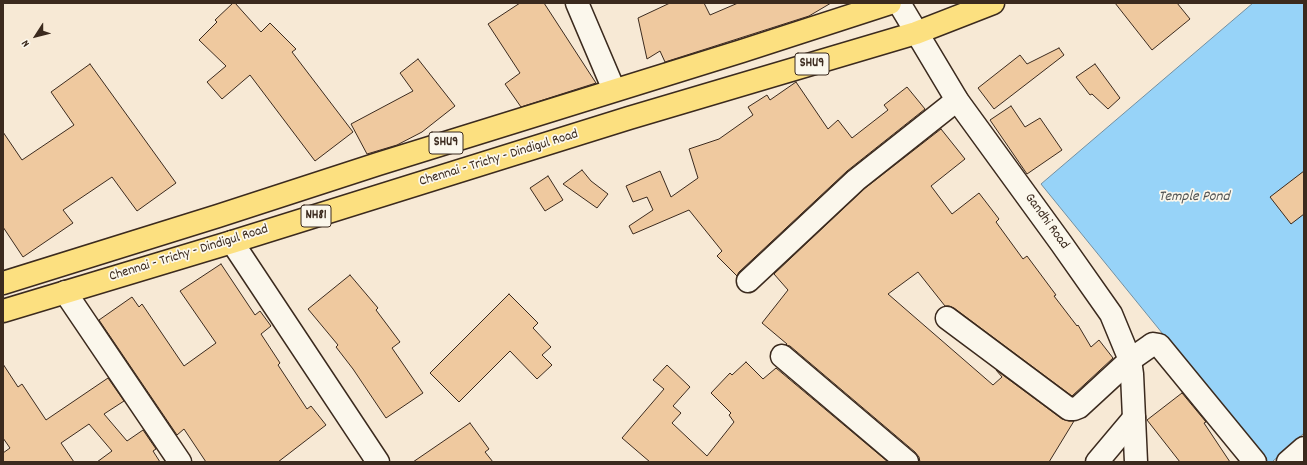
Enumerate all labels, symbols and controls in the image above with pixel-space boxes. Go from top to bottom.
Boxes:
north arrow [16,16,56,56]
text: N [18,36,34,50]
road number: SHU9 [795,53,829,75]
street label: Chennai - Trichy - Dindigul Road [418,127,580,191]
road number: SHU9 [429,132,463,154]
water label: Temple Pond [1159,189,1229,207]
street label: Gandhi Road [1020,191,1072,253]
road number: NH81 [301,205,331,227]
street label: Chennai - Trichy - Dindigul Road [108,222,270,286]

